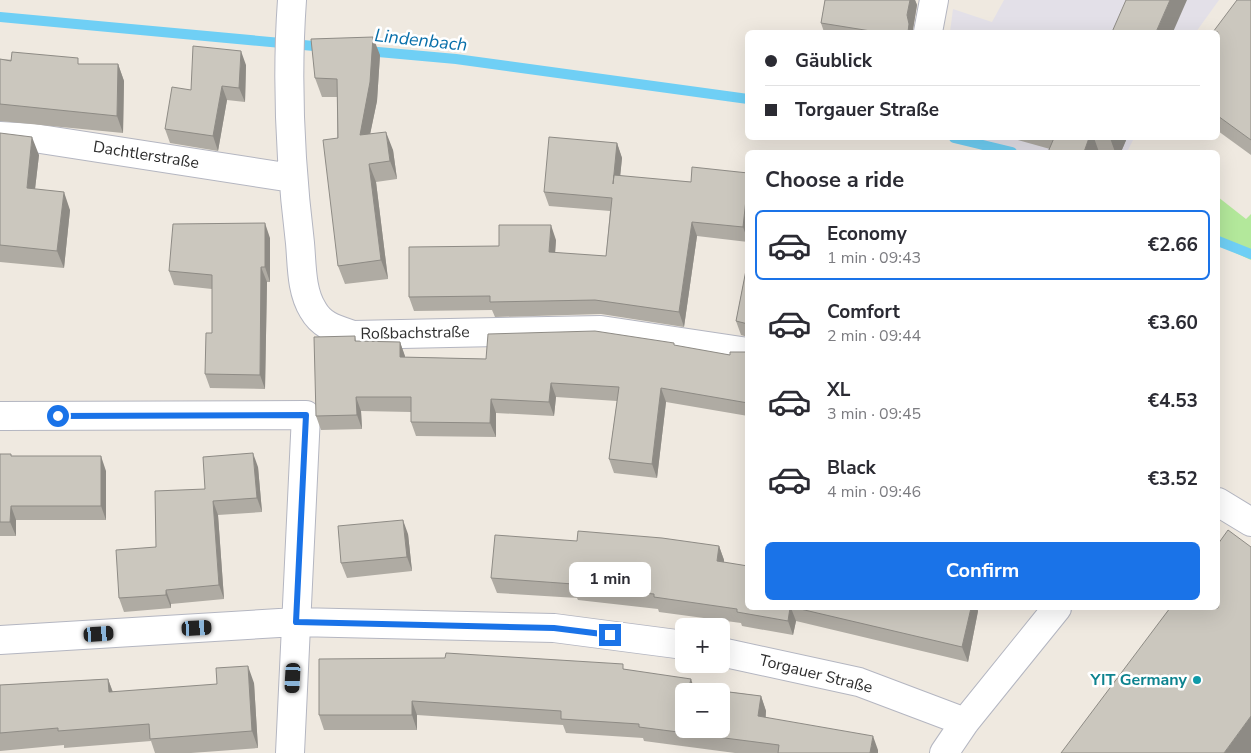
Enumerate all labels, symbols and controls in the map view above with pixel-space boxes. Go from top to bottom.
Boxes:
water label: Lindenbach [373,23,469,57]
text: Gäublick [795,48,872,74]
text: Torgauer Straße [795,97,939,123]
street label: Dachtlerstraße [91,136,201,174]
text: Choose a ride [765,165,904,195]
text: Economy [827,221,907,247]
icon: car [767,223,812,268]
text: €2.66 [1148,232,1198,258]
text: 1 min · 09:43 [827,247,921,269]
text: Comfort [827,299,900,325]
icon: car [767,301,812,346]
text: €3.60 [1148,310,1198,336]
street label: Roßbachstraße [360,321,470,345]
text: 2 min · 09:44 [827,325,921,347]
text: XL [827,377,850,403]
icon: car [767,379,812,424]
text: €4.53 [1148,388,1198,414]
text: 3 min · 09:45 [827,403,921,425]
route start [47,405,69,427]
text: Black [827,455,876,481]
icon: car [767,457,812,502]
text: €3.52 [1148,466,1198,492]
text: 4 min · 09:46 [827,481,921,503]
button: Confirm [765,542,1200,600]
callout: 1 min [569,562,651,598]
text: 1 min [589,568,631,590]
map controls [675,618,730,738]
button: + [675,618,730,673]
car [181,620,212,636]
route end [599,624,621,646]
car [83,625,114,643]
street label: Torgauer Straße [757,649,875,699]
car [284,663,301,693]
place label: YIT Germany [1090,669,1188,691]
marker: YIT Germany [1191,674,1203,686]
button: − [675,683,730,738]

